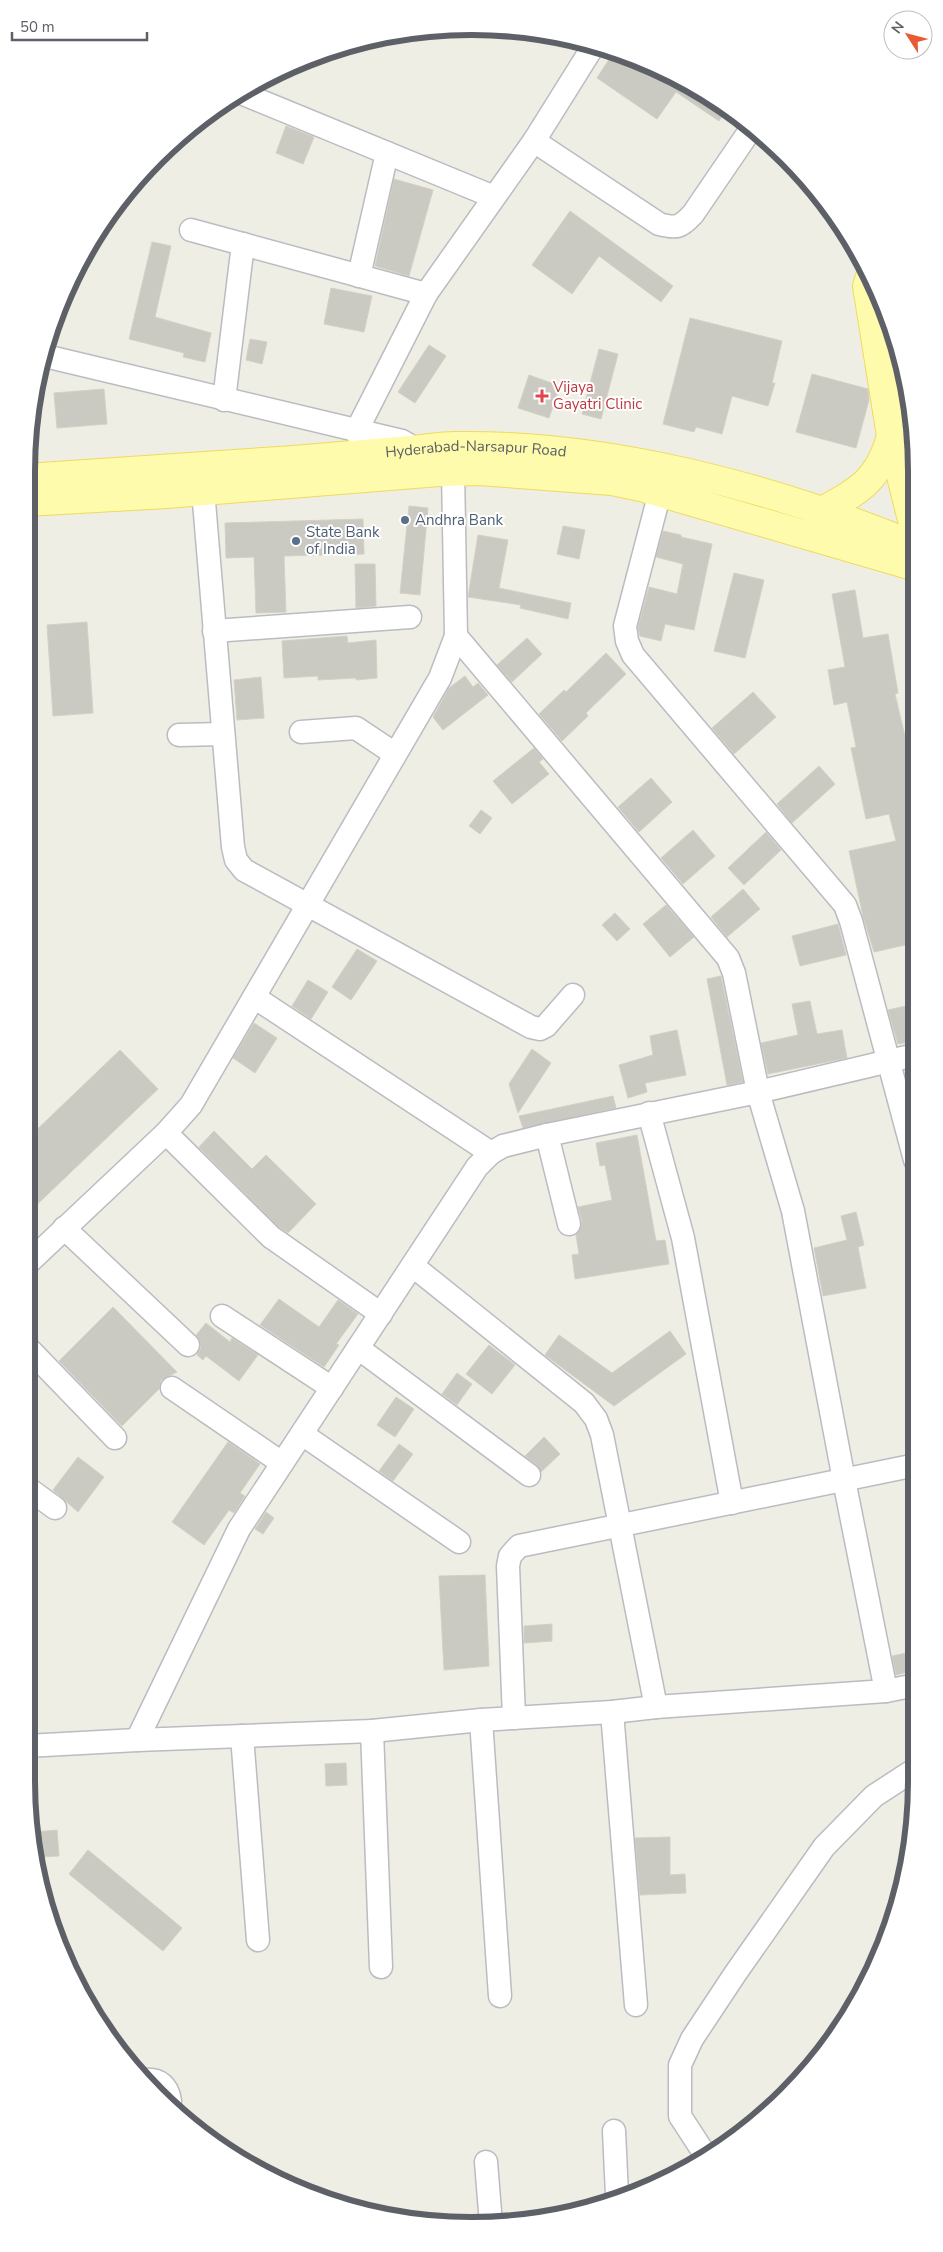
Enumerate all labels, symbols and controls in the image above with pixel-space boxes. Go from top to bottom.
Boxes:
scale bar [12,10,148,42]
north arrow [883,10,933,60]
text: 50 m [20,17,55,37]
text: N [887,18,909,37]
place label: Vijaya Gayatri Clinic [552,377,642,414]
marker: Vijaya Gayatri Clinic [535,389,549,403]
street label: Hyderabad-Narsapur Road [384,436,567,462]
place label: Andhra Bank [415,510,503,530]
marker: Andhra Bank [399,514,411,526]
place label: State Bank of India [306,522,380,559]
marker: State Bank of India [290,535,302,547]

